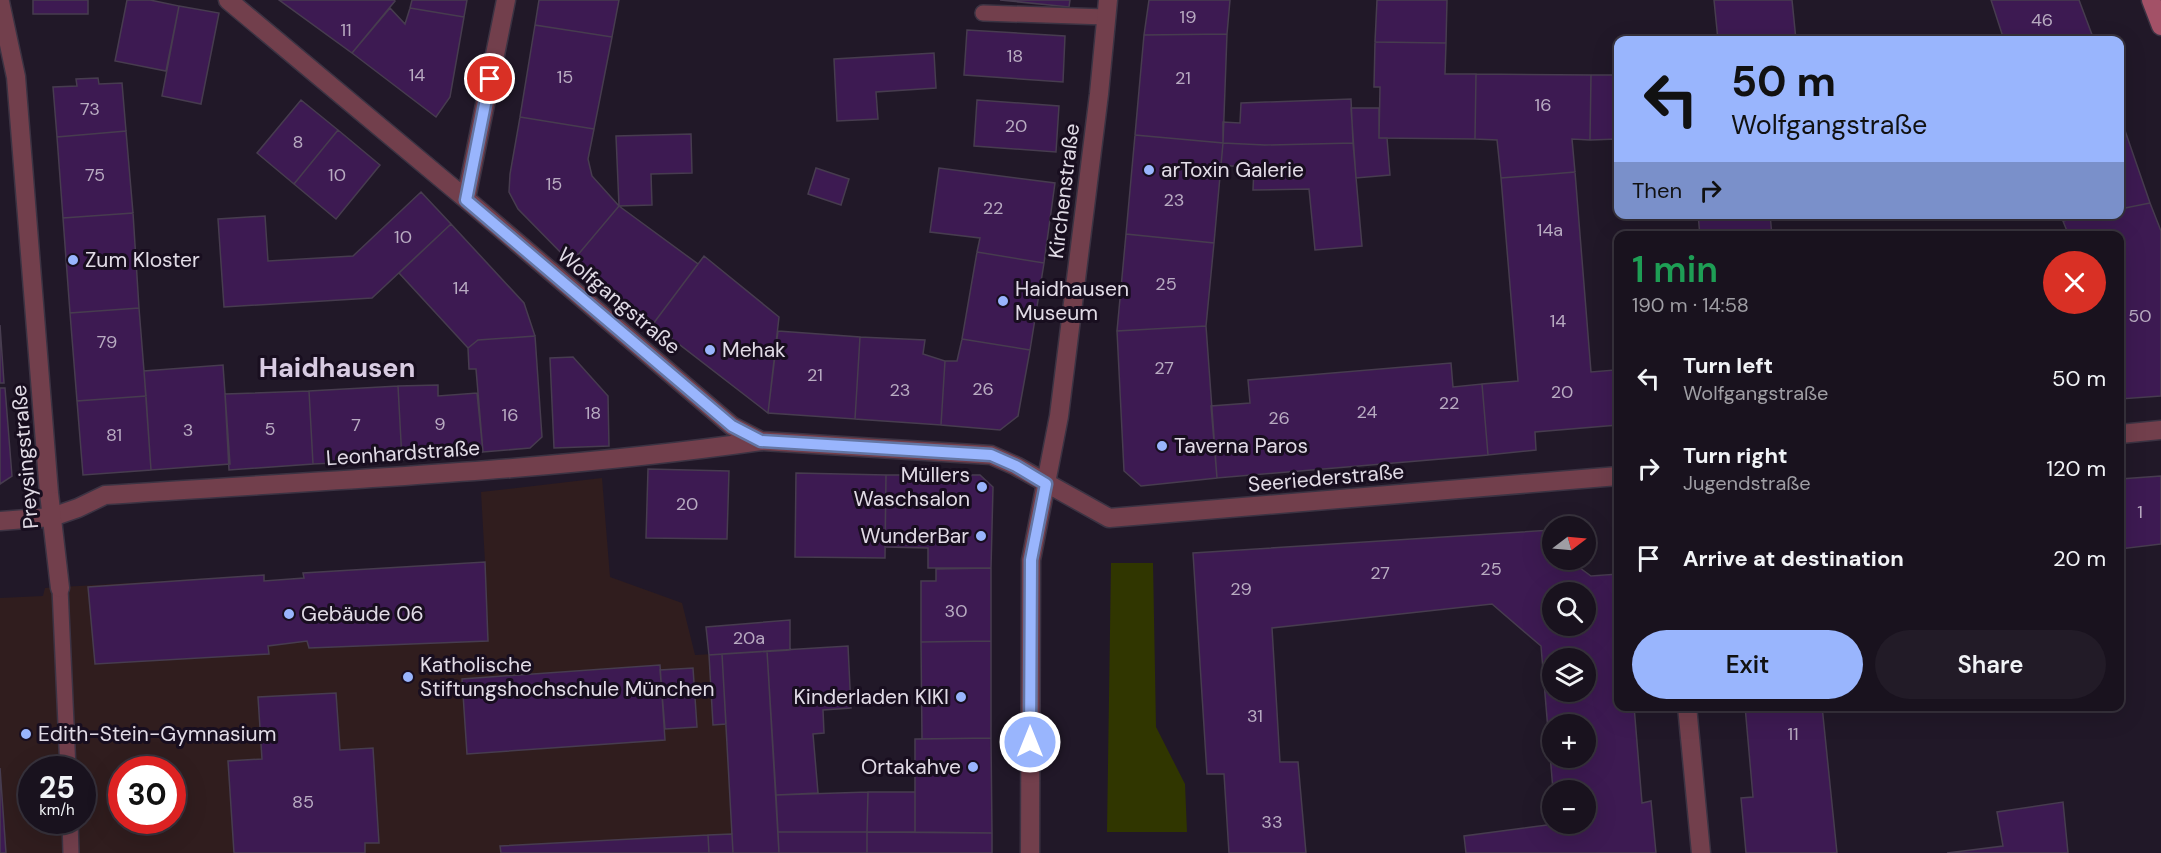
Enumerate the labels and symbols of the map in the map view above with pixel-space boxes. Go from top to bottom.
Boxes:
house number: 19 [1180,5,1196,29]
house number: 46 [2031,8,2053,32]
house number: 11 [340,18,352,42]
house number: 18 [1007,44,1023,68]
pin [464,53,515,104]
house number: 14 [409,63,425,87]
house number: 15 [557,65,573,89]
house number: 21 [1175,66,1191,90]
house number: 16 [1535,93,1551,117]
house number: 73 [80,97,100,121]
house number: 20 [1005,114,1027,138]
street label: Kirchenstraße [1042,122,1086,260]
house number: 8 [293,130,303,154]
place label: arToxin Galerie [1161,156,1304,184]
house number: 75 [85,163,105,187]
house number: 10 [328,163,346,187]
marker: arToxin Galerie [1142,163,1156,177]
house number: 15 [546,172,562,196]
house number: 23 [1163,188,1185,212]
house number: 22 [983,196,1003,220]
house number: 14a [1537,218,1563,242]
house number: 10 [394,225,412,249]
street label: Wolfgangstraße [552,241,687,361]
place label: Zum Kloster [85,246,200,274]
marker: Zum Kloster [66,253,80,267]
house number: 25 [1155,272,1177,296]
place label: Haidhausen Museum [1015,275,1129,327]
house number: 14 [453,276,469,300]
marker: Haidhausen Museum [996,294,1010,308]
house number: 50 [2128,304,2152,328]
house number: 14 [1550,309,1566,333]
house number: 79 [97,330,117,354]
place label: Mehak [722,336,786,364]
marker: Mehak [703,343,717,357]
district label: Haidhausen [259,350,415,385]
house number: 27 [1154,356,1174,380]
house number: 21 [807,363,823,387]
house number: 26 [972,377,994,401]
house number: 23 [889,378,911,402]
house number: 20 [1551,380,1573,404]
street label: Preysingstraße [5,384,45,530]
house number: 22 [1439,391,1459,415]
house number: 24 [1357,400,1378,424]
house number: 18 [585,401,601,425]
house number: 16 [502,403,518,427]
house number: 26 [1268,406,1290,430]
house number: 9 [434,412,446,436]
house number: 7 [351,413,361,437]
house number: 5 [265,417,275,441]
house number: 3 [183,418,193,442]
house number: 81 [106,423,122,447]
place label: Taverna Paros [1174,432,1308,460]
street label: Leonhardstraße [325,434,481,472]
marker: Taverna Paros [1155,439,1169,453]
street label: Seeriederstraße [1247,457,1405,499]
place label: Müllers Waschsalon [853,461,970,513]
marker: Müllers Waschsalon [975,480,989,494]
house number: 20 [676,492,698,516]
house number: 1 [2137,500,2143,524]
north arrow [1542,516,1596,570]
place label: WunderBar [860,522,969,550]
marker: WunderBar [974,529,988,543]
house number: 25 [1480,557,1502,581]
house number: 27 [1370,561,1390,585]
house number: 29 [1230,577,1252,601]
house number: 30 [945,599,967,623]
place label: Gebäude 06 [301,600,424,628]
marker: Gebäude 06 [282,607,296,621]
house number: 20a [733,626,765,650]
place label: Katholische Stiftungshochschule München [420,651,714,703]
marker: Katholische Stiftungshochschule München [401,670,415,684]
place label: Kinderladen KIKI [794,683,949,711]
marker: Kinderladen KIKI [954,690,968,704]
house number: 31 [1247,704,1263,728]
position arrow [998,710,1062,774]
place label: Edith-Stein-Gymnasium [38,720,276,748]
house number: 11 [1787,722,1799,746]
marker: Edith-Stein-Gymnasium [19,727,33,741]
place label: Ortakahve [861,753,961,781]
speed limit sign: 30 [108,756,186,834]
marker: Ortakahve [966,760,980,774]
house number: 85 [292,790,314,814]
house number: 33 [1261,810,1283,834]

